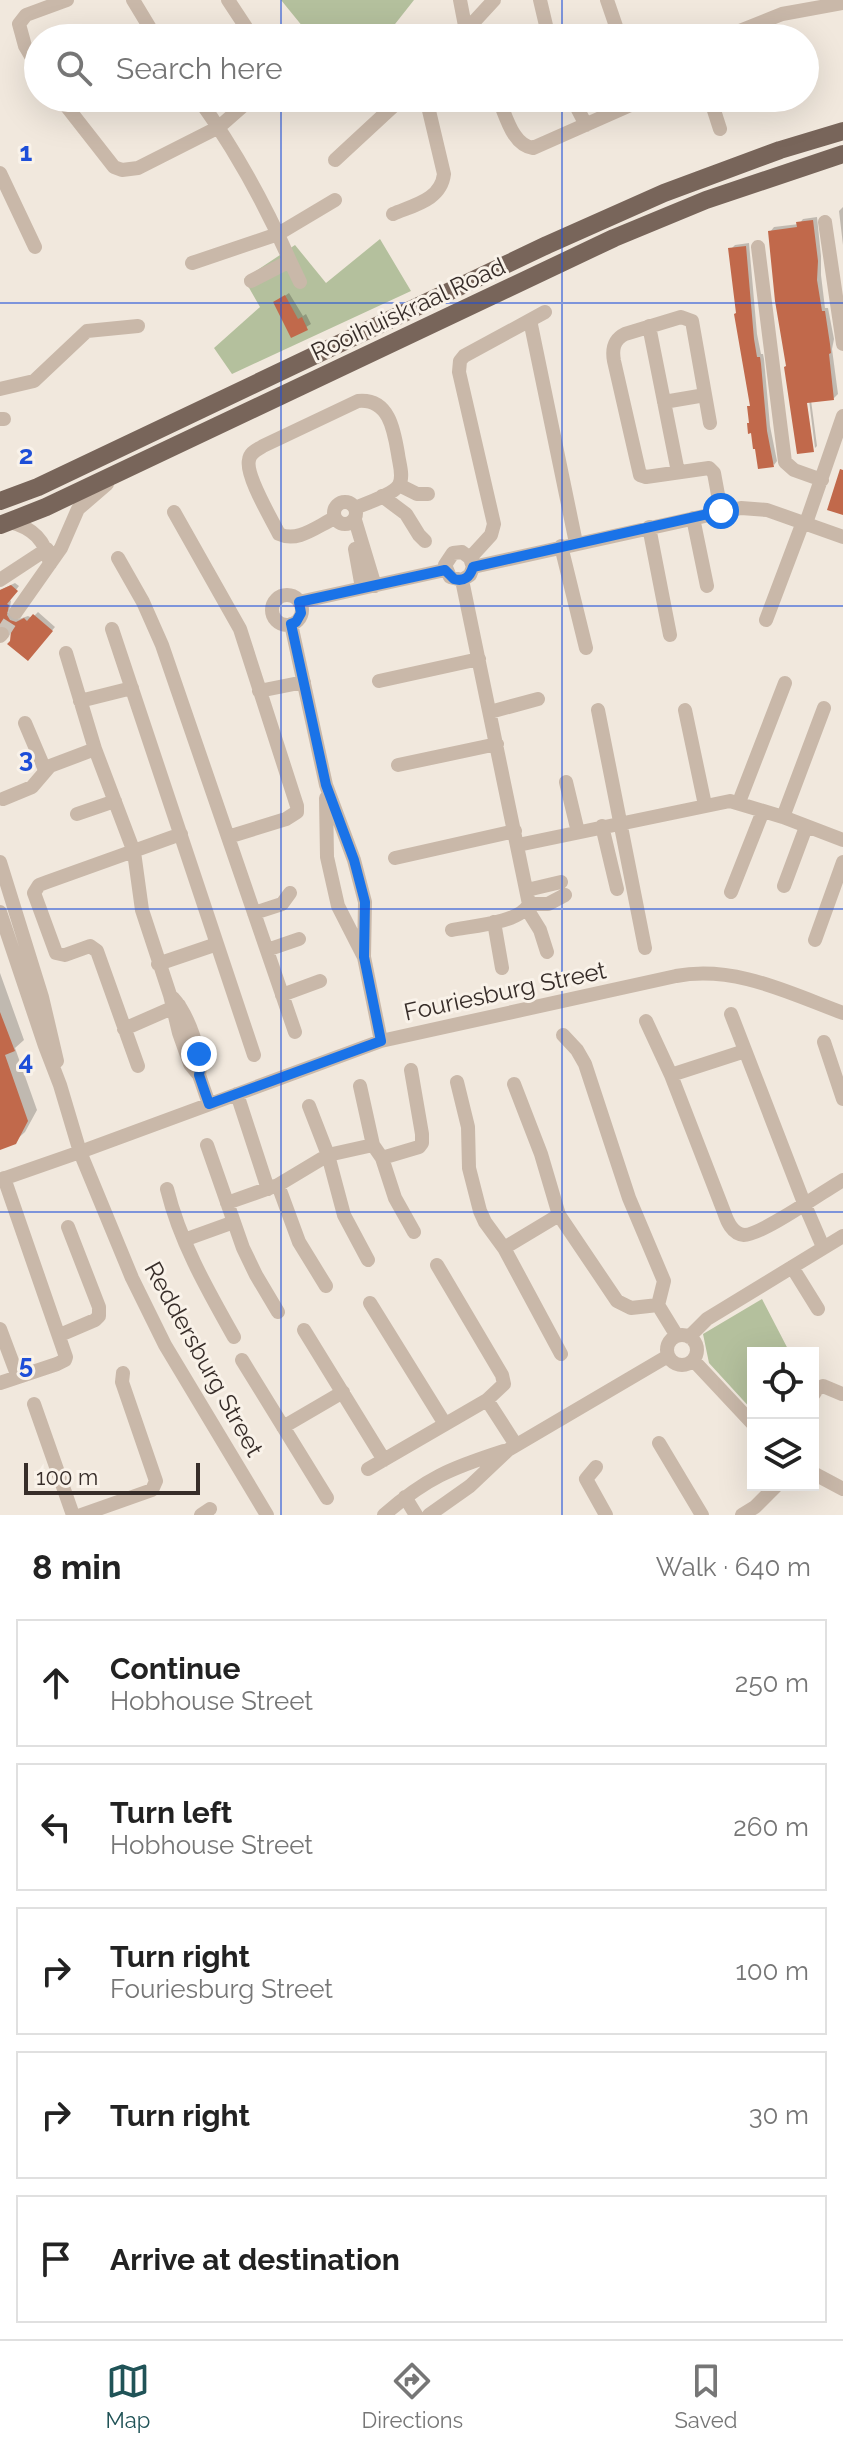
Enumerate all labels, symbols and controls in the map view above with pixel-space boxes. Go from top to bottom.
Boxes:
search box [24,24,819,112]
icon: search [52,46,96,90]
text: Search here [116,51,283,86]
text: 1 [20,137,33,167]
street label: Rooihuiskraal Road [306,251,510,367]
text: 2 [19,440,33,470]
route start [703,493,739,529]
text: 3 [19,743,33,773]
street label: Fouriesburg Street [401,955,609,1027]
route end [181,1036,217,1072]
text: 4 [19,1046,33,1076]
street label: Reddersburg Street [138,1257,270,1461]
map controls [747,1347,819,1491]
button: locate [747,1347,819,1419]
text: 5 [19,1349,33,1379]
button: layers [747,1419,819,1491]
scale bar [24,1459,200,1495]
text: 100 m [36,1464,98,1490]
text: 8 min [32,1547,122,1587]
text: Walk · 640 m [656,1552,811,1582]
text: Continue [110,1651,241,1686]
icon: ahead [34,1661,78,1705]
text: 250 m [735,1668,809,1698]
text: Hobhouse Street [110,1686,313,1716]
text: Turn left [110,1795,232,1830]
icon: left [34,1805,78,1849]
text: 260 m [733,1812,809,1842]
text: Hobhouse Street [110,1830,313,1860]
text: Turn right [110,1939,250,1974]
icon: right [34,1949,78,1993]
text: 100 m [736,1956,809,1986]
text: Fouriesburg Street [110,1974,333,2004]
icon: right [34,2093,78,2137]
text: Turn right [110,2098,250,2133]
text: 30 m [749,2100,809,2130]
icon: arrive [34,2237,78,2281]
text: Arrive at destination [110,2242,400,2277]
tab: Map [106,2359,150,2433]
tab: Directions [362,2359,463,2433]
tab: Saved [674,2359,737,2433]

